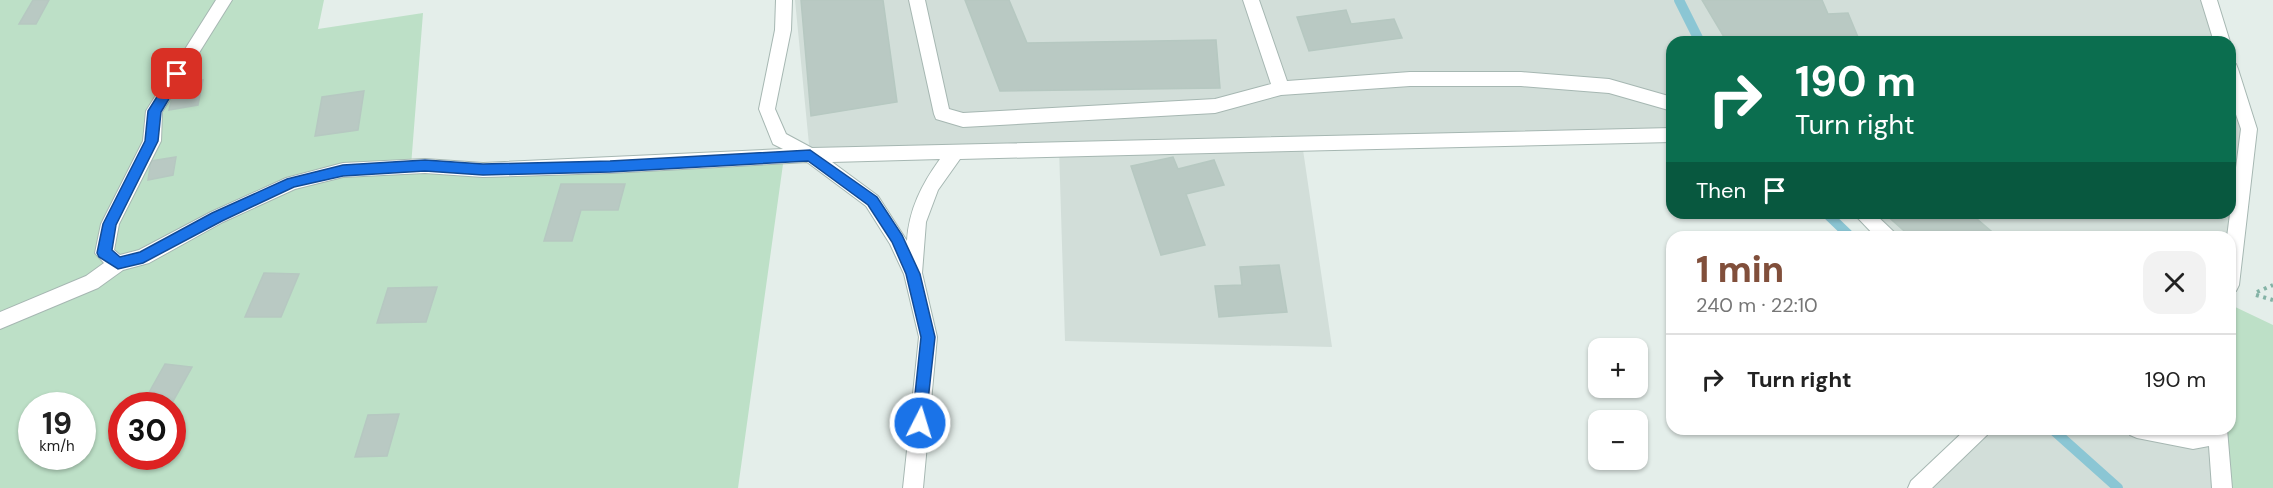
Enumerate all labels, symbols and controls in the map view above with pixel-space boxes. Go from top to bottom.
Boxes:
pin [151,48,202,99]
text: 190 m [1795,54,1916,109]
icon: arrive [160,57,193,90]
icon: right [1696,60,1774,138]
text: Turn right [1795,107,1915,142]
icon: arrive [1758,174,1791,207]
text: Then [1696,176,1746,205]
text: 1 min [1696,246,1784,293]
button: close [2143,251,2206,314]
text: 240 m · 22:10 [1696,292,1818,318]
map controls [1588,338,1648,470]
button: + [1588,338,1648,398]
icon: right [1696,363,1729,396]
text: Turn right [1747,365,1852,394]
text: 190 m [2145,365,2206,394]
position arrow [888,391,952,455]
speed limit sign: 30 [108,392,186,470]
text: 19 [42,404,72,443]
button: − [1588,410,1648,470]
text: km/h [39,436,75,456]

